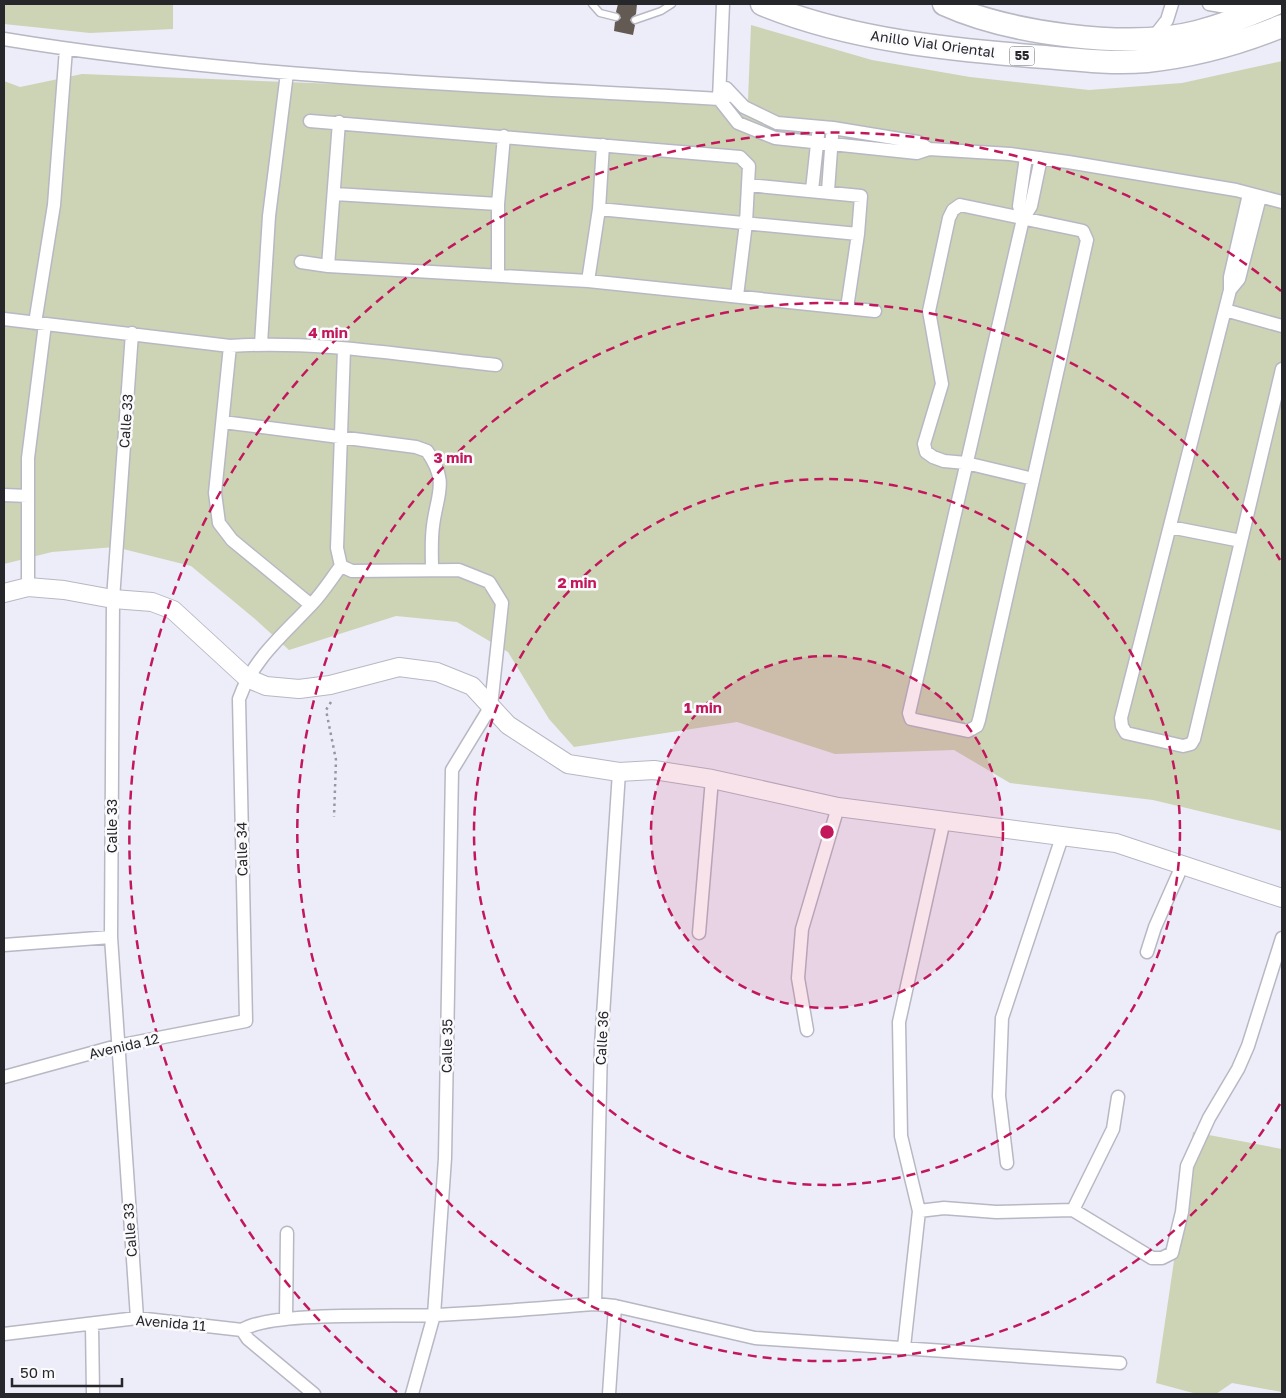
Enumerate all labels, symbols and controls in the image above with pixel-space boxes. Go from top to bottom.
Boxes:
street label: Anillo Vial Oriental [870,26,996,61]
road number: 55 [1010,46,1034,66]
text: 4 min [308,323,348,341]
street label: Calle 33 [115,393,136,449]
text: 3 min [433,448,473,466]
text: 2 min [557,573,597,591]
text: 1 min [684,698,722,716]
street label: Calle 33 [103,799,120,853]
street label: Calle 34 [233,822,250,876]
centre of rings [818,823,836,841]
street label: Calle 36 [592,1010,611,1066]
street label: Calle 35 [438,1019,455,1073]
street label: Avenida 12 [87,1029,161,1062]
street label: Calle 33 [119,1202,140,1258]
street label: Avenida 11 [135,1311,207,1334]
scale bar [12,1356,122,1388]
text: 50 m [20,1363,55,1381]

